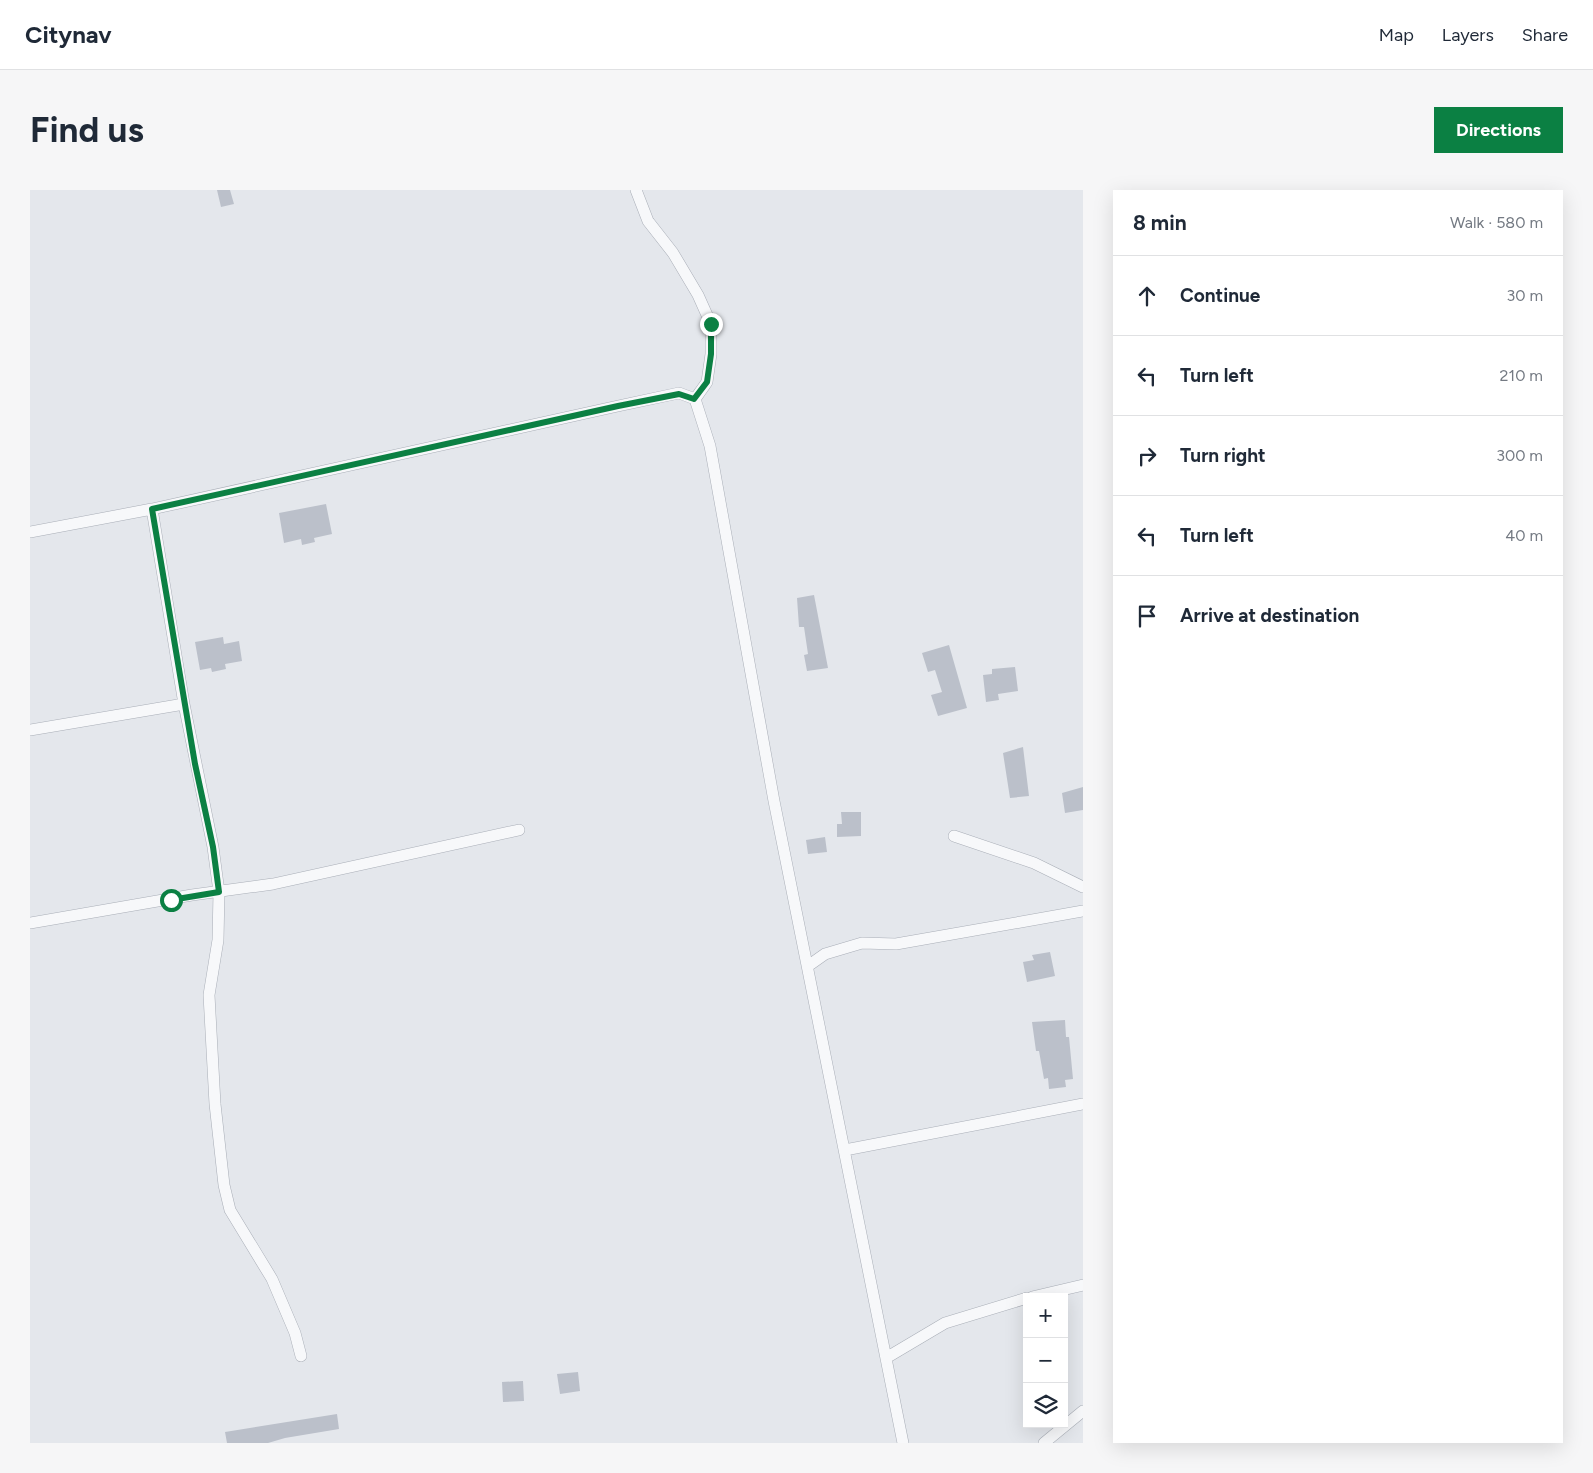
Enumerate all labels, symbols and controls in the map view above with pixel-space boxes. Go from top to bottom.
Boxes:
text: Citynav [25,20,112,49]
text: Map [1379,24,1414,46]
text: Layers [1442,24,1494,46]
text: Share [1522,24,1568,46]
button: Directions [1434,107,1563,153]
text: Find us [30,109,144,151]
text: 8 min [1133,210,1187,235]
text: Walk · 580 m [1450,213,1543,232]
icon: ahead [1133,282,1161,310]
text: Continue [1180,284,1260,307]
text: 30 m [1506,286,1543,305]
route end [700,313,723,336]
icon: left [1133,362,1161,390]
text: Turn left [1180,364,1254,387]
text: 210 m [1500,366,1543,385]
icon: right [1133,442,1161,470]
text: Turn right [1180,444,1266,467]
text: 300 m [1496,446,1543,465]
icon: left [1133,522,1161,550]
text: Turn left [1180,524,1254,547]
text: 40 m [1505,526,1543,545]
icon: arrive [1133,602,1161,630]
text: Arrive at destination [1180,604,1359,627]
route start [160,889,183,912]
map controls [1023,1293,1068,1428]
button: + [1023,1293,1068,1338]
button: − [1023,1338,1068,1383]
button: layers [1023,1383,1068,1428]

